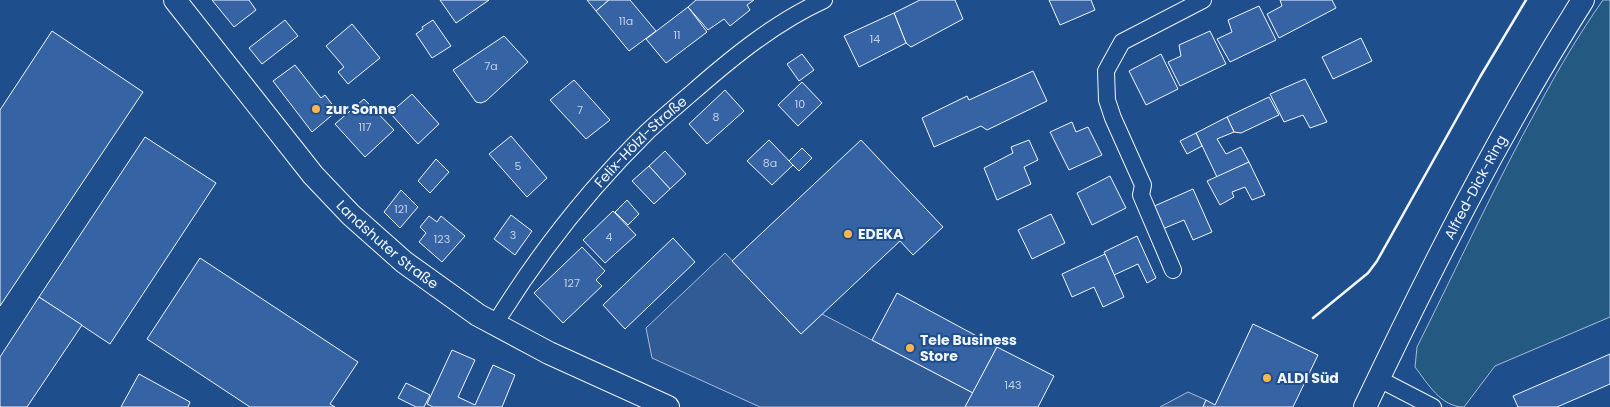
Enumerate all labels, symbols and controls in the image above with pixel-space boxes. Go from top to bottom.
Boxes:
house number: 11a [619,13,633,29]
house number: 11 [673,27,681,43]
house number: 14 [870,31,880,47]
house number: 7a [484,58,498,74]
street label: Felix-Hölzl-Straße [590,91,691,192]
house number: 10 [795,96,805,112]
place label: zur Sonne [326,99,397,119]
house number: 7 [577,102,583,118]
marker: zur Sonne [310,103,322,115]
house number: 8 [713,109,720,125]
house number: 117 [358,119,372,135]
street label: Alfred-Dick-Ring [1439,131,1511,243]
house number: 8a [763,155,777,171]
house number: 5 [515,158,522,174]
street label: Landshuter Straße [332,196,443,294]
house number: 121 [394,201,408,217]
place label: EDEKA [858,224,904,244]
house number: 3 [510,227,516,243]
marker: EDEKA [842,228,854,240]
house number: 4 [606,229,613,245]
house number: 123 [434,231,450,247]
house number: 127 [564,275,580,291]
place label: Tele Business Store [920,330,1017,366]
marker: Tele Business Store [904,342,916,354]
place label: ALDI Süd [1277,368,1339,388]
marker: ALDI Süd [1261,372,1273,384]
house number: 143 [1005,377,1021,393]

